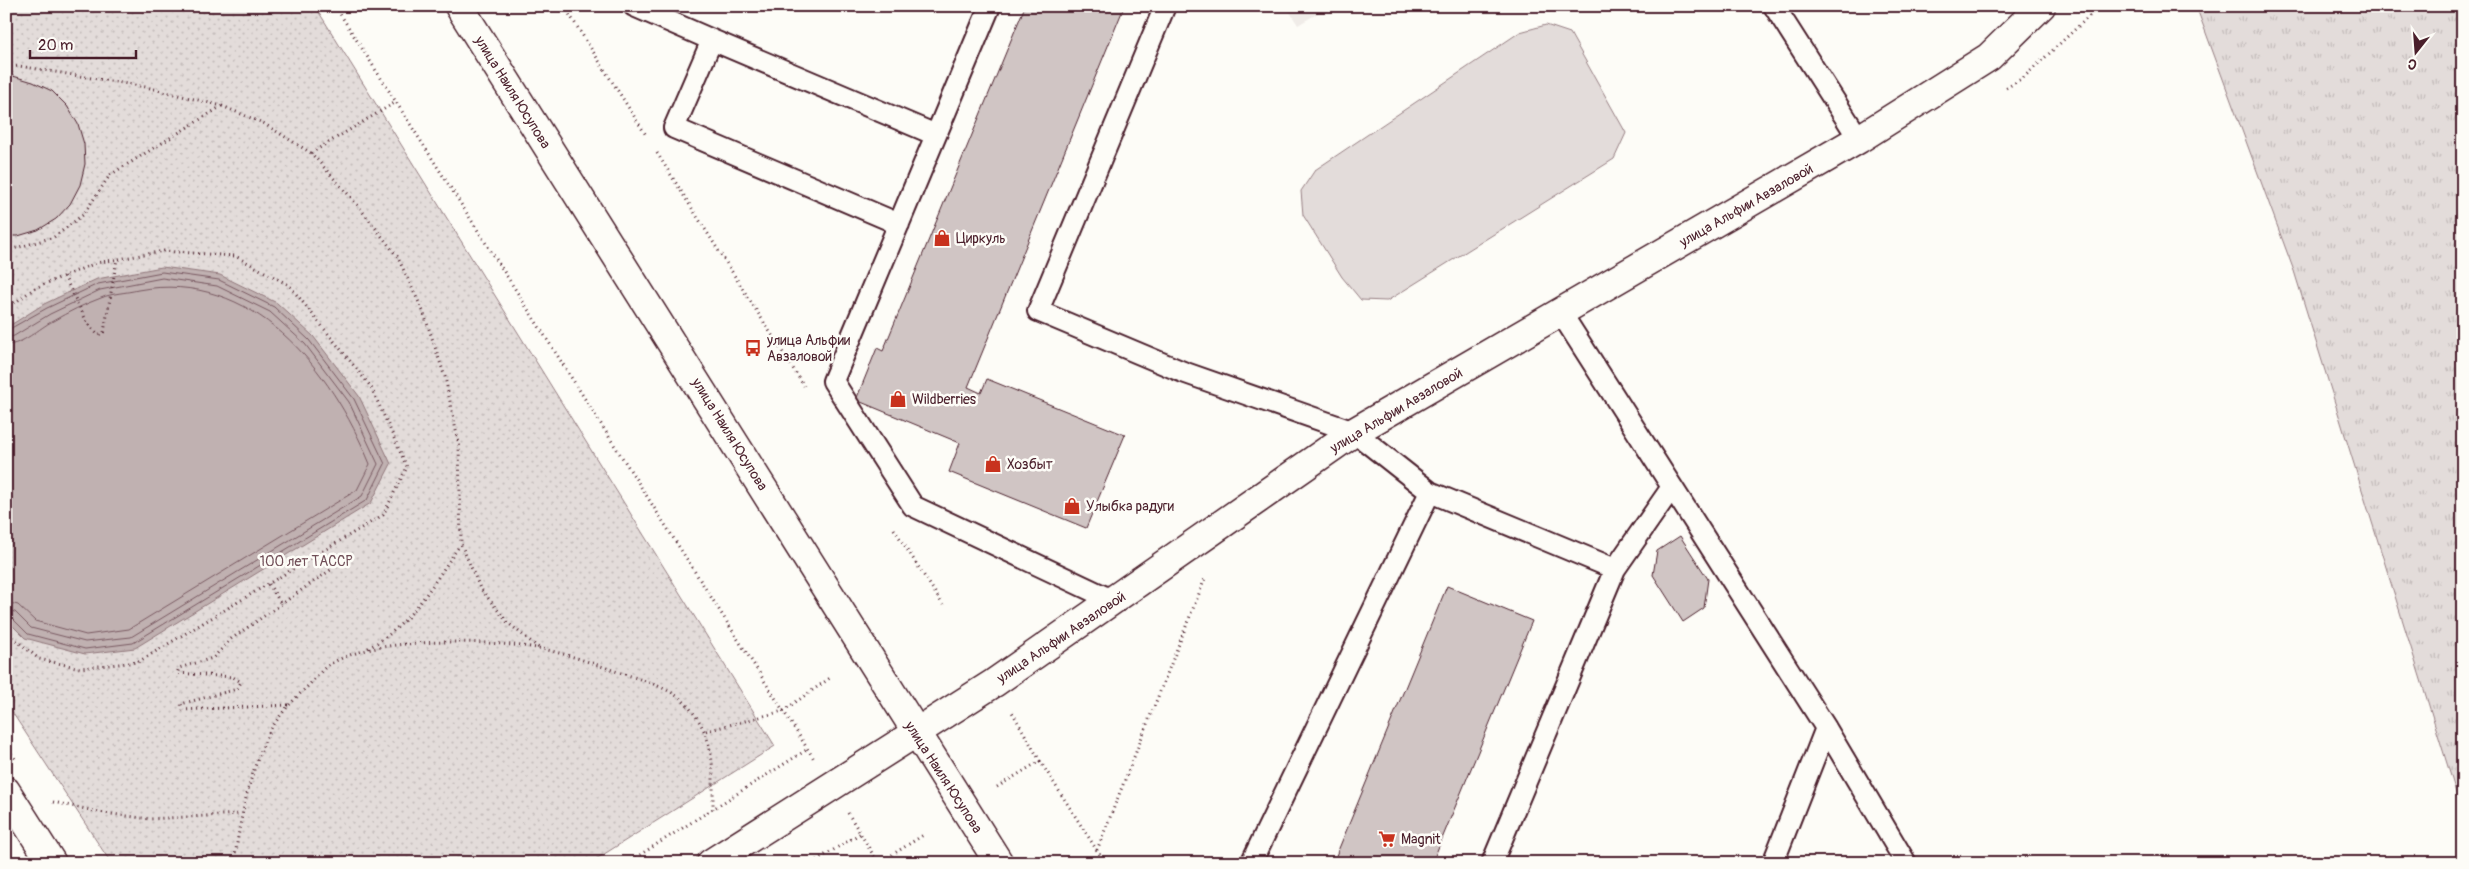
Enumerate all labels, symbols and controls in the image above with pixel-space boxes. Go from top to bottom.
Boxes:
scale bar [30,28,136,60]
north arrow [2392,28,2442,78]
street label: улица Наиля Юсупова [470,32,554,152]
text: 20 m [38,36,73,55]
text: С [2405,54,2419,73]
street label: улица Альфии Авзаловой [1676,160,1816,251]
shop icon: Циркуль [932,228,952,248]
place label: Циркуль [956,230,1006,247]
place label: улица Альфии Авзаловой [766,332,850,365]
bus stop icon: улица Альфии Авзаловой [743,338,763,358]
street label: улица Альфии Авзаловой [1326,364,1466,457]
street label: улица Наиля Юсупова [687,374,771,494]
shop icon: Wildberries [888,389,908,409]
place label: Wildberries [912,391,977,408]
shop icon: Хозбыт [983,454,1003,474]
place label: Хозбыт [1007,456,1053,473]
shop icon: Улыбка радуги [1062,496,1082,516]
place label: Улыбка радуги [1086,498,1174,515]
park label: 100 лет ТАССР [259,553,353,570]
street label: улица Альфии Авзаловой [993,588,1129,687]
street label: улица Наиля Юсупова [901,717,986,836]
supermarket icon: Magnit [1377,829,1397,849]
place label: Magnit [1401,831,1441,848]

